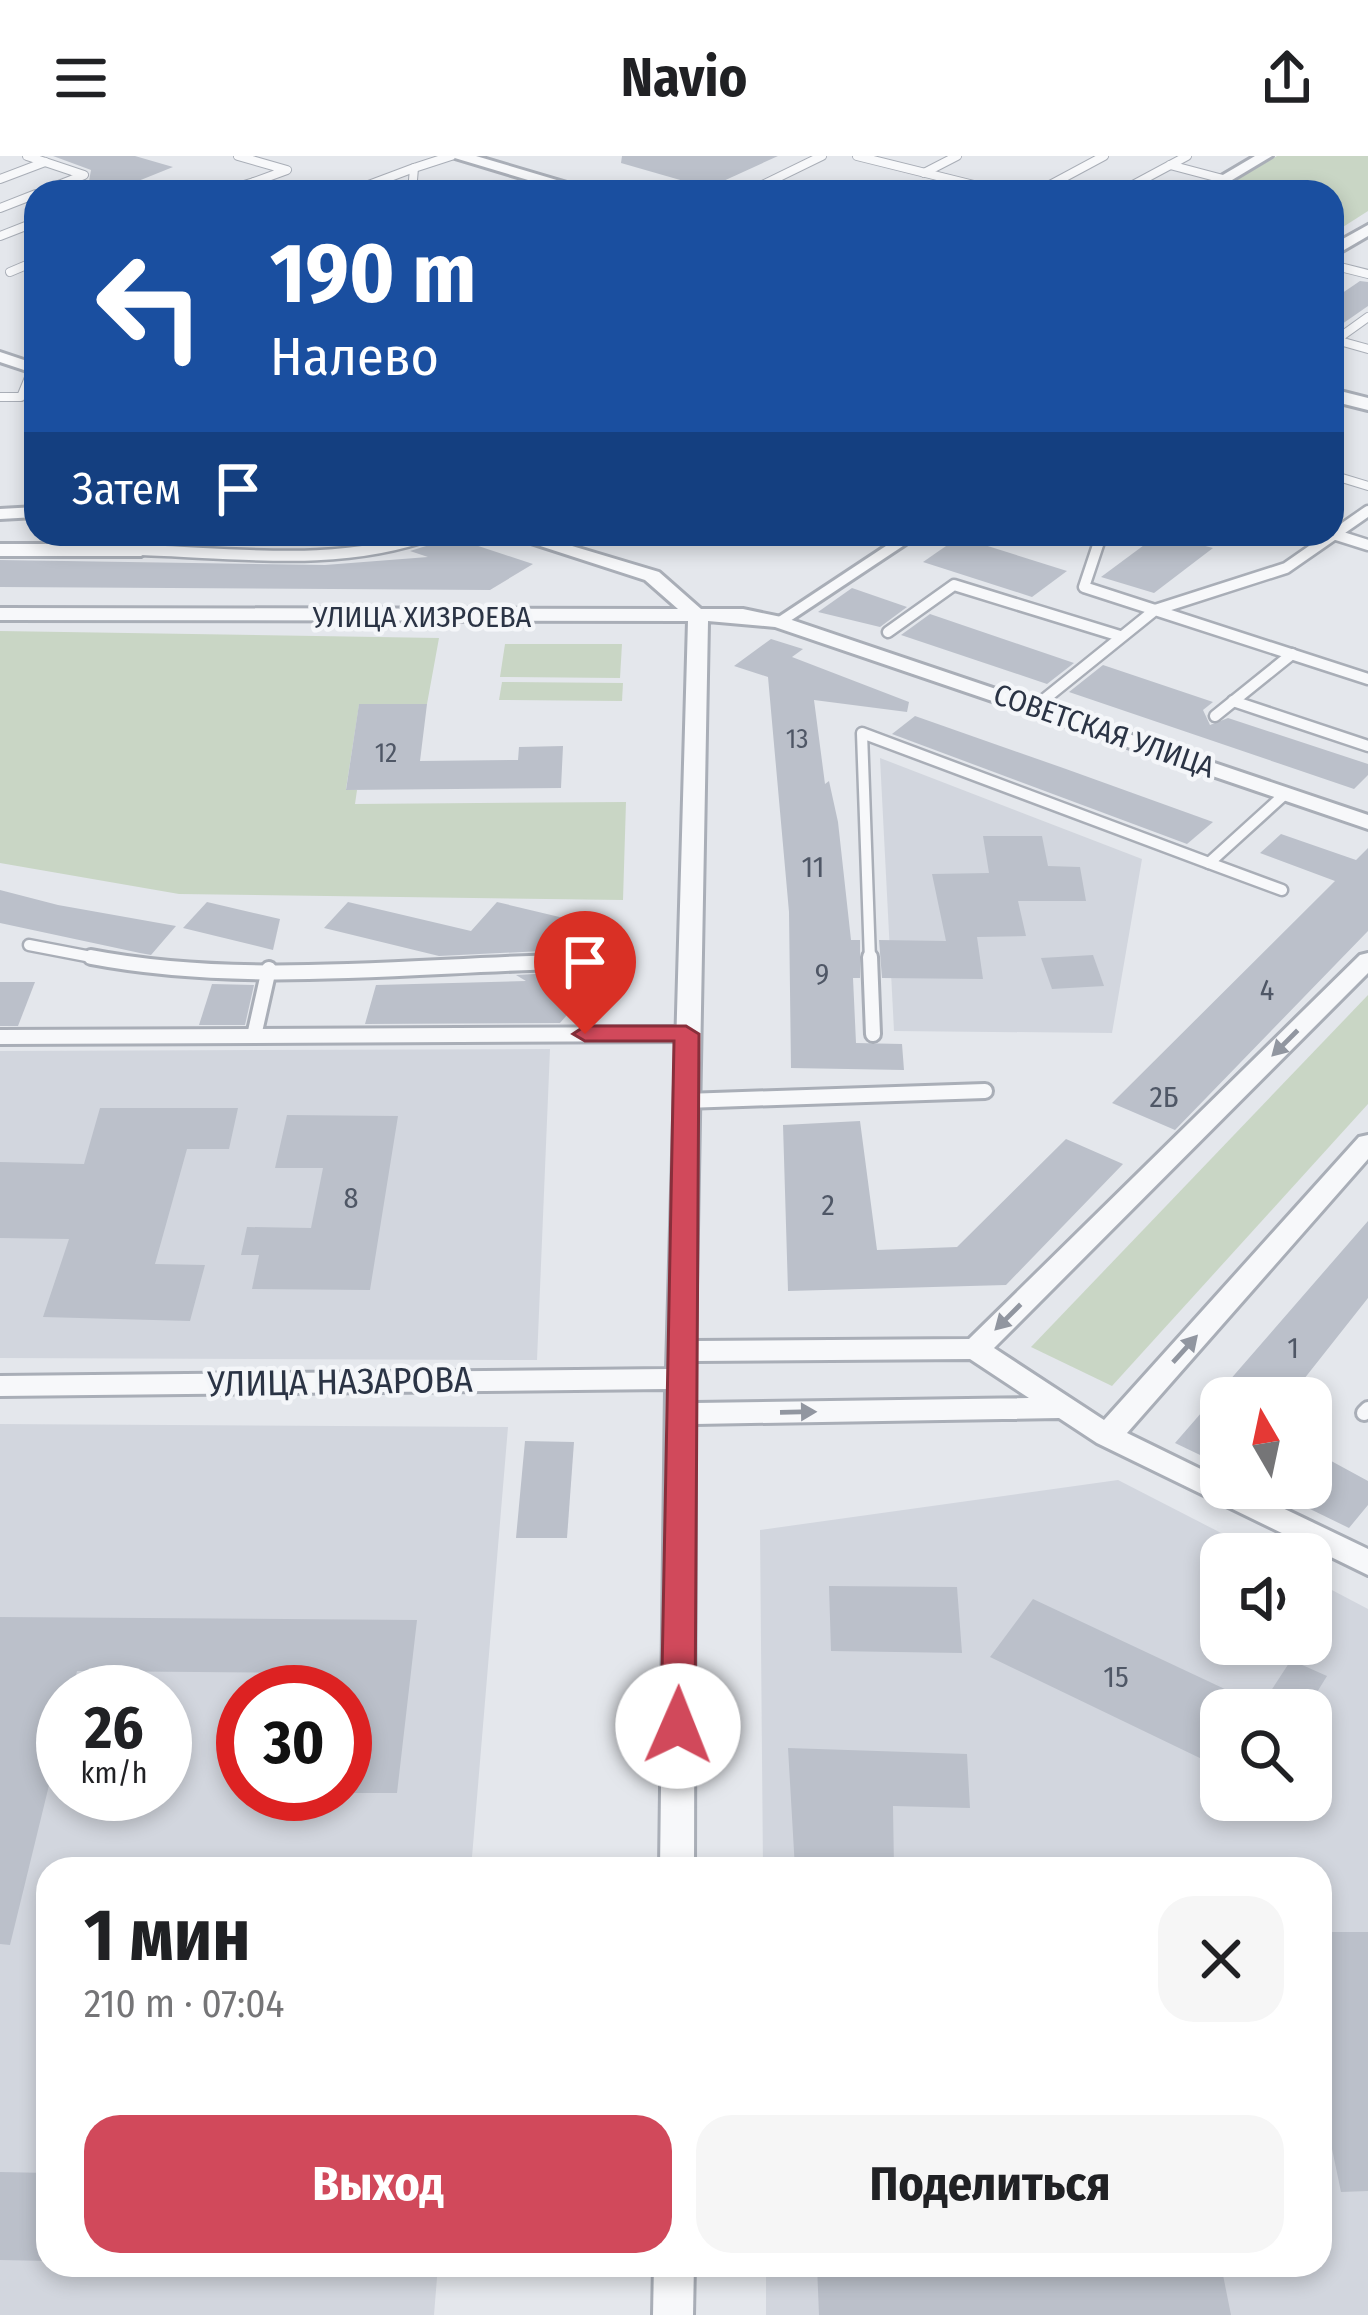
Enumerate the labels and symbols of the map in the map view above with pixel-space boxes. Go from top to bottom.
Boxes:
street label: УЛИЦА ХИЗРОЕВА [312,599,531,635]
street label: СОВЕТСКАЯ УЛИЦА [989,676,1219,786]
house number: 13 [786,723,808,755]
house number: 12 [375,737,397,769]
house number: 11 [802,849,824,885]
pin [534,911,636,1034]
house number: 9 [815,956,829,992]
house number: 4 [1260,972,1274,1008]
one-way arrow [1271,1028,1300,1056]
house number: 2Б [1150,1079,1178,1115]
house number: 8 [344,1180,359,1216]
house number: 2 [821,1187,835,1223]
one-way arrow [994,1303,1022,1331]
house number: 1 [1287,1330,1299,1366]
one-way arrow [1171,1334,1198,1363]
street label: УЛИЦА НАЗАРОВА [206,1358,473,1406]
north arrow [1200,1377,1332,1509]
one-way arrow [780,1402,818,1422]
house number: 15 [1103,1659,1129,1695]
position arrow [615,1663,741,1789]
speed limit sign: 30 [216,1665,372,1821]

